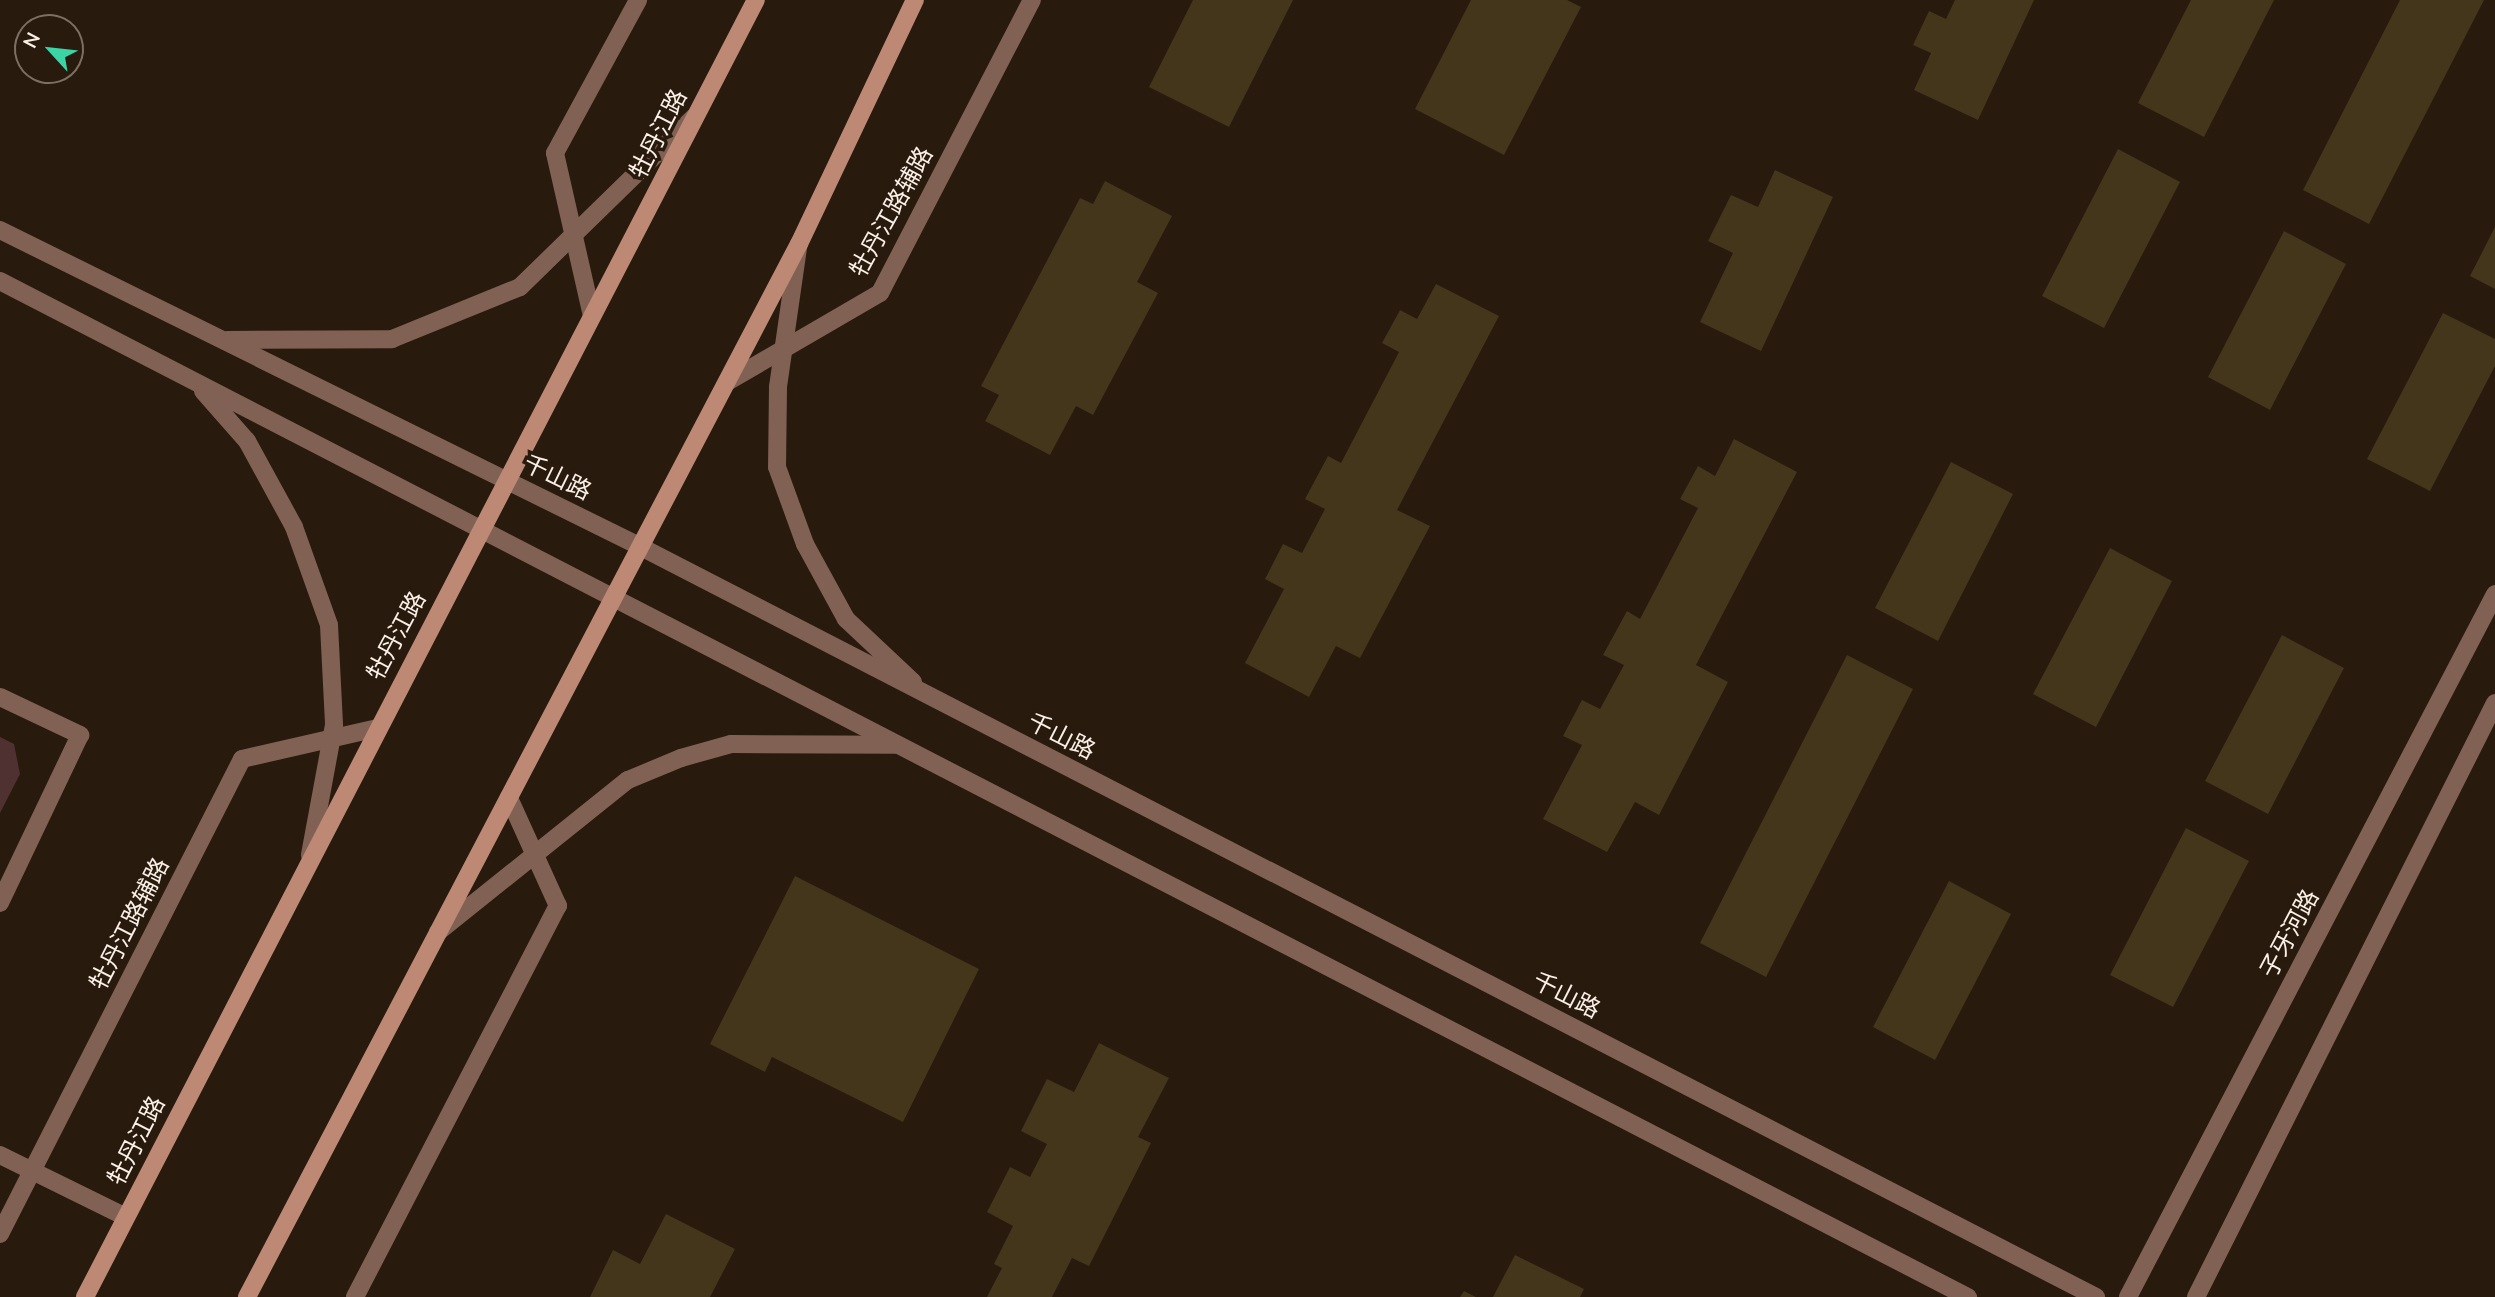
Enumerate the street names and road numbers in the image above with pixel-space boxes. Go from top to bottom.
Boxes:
street label: 牡丹江路 [624,85,694,183]
street label: 牡丹江路辅路 [844,142,940,282]
street label: 千山路 [518,449,596,507]
street label: 牡丹江路 [362,587,432,685]
street label: 千山路 [1022,708,1100,766]
street label: 牡丹江路辅路 [84,853,176,995]
street label: 子牙河路 [2255,885,2325,983]
street label: 千山路 [1527,967,1605,1025]
street label: 牡丹江路 [102,1092,172,1190]

